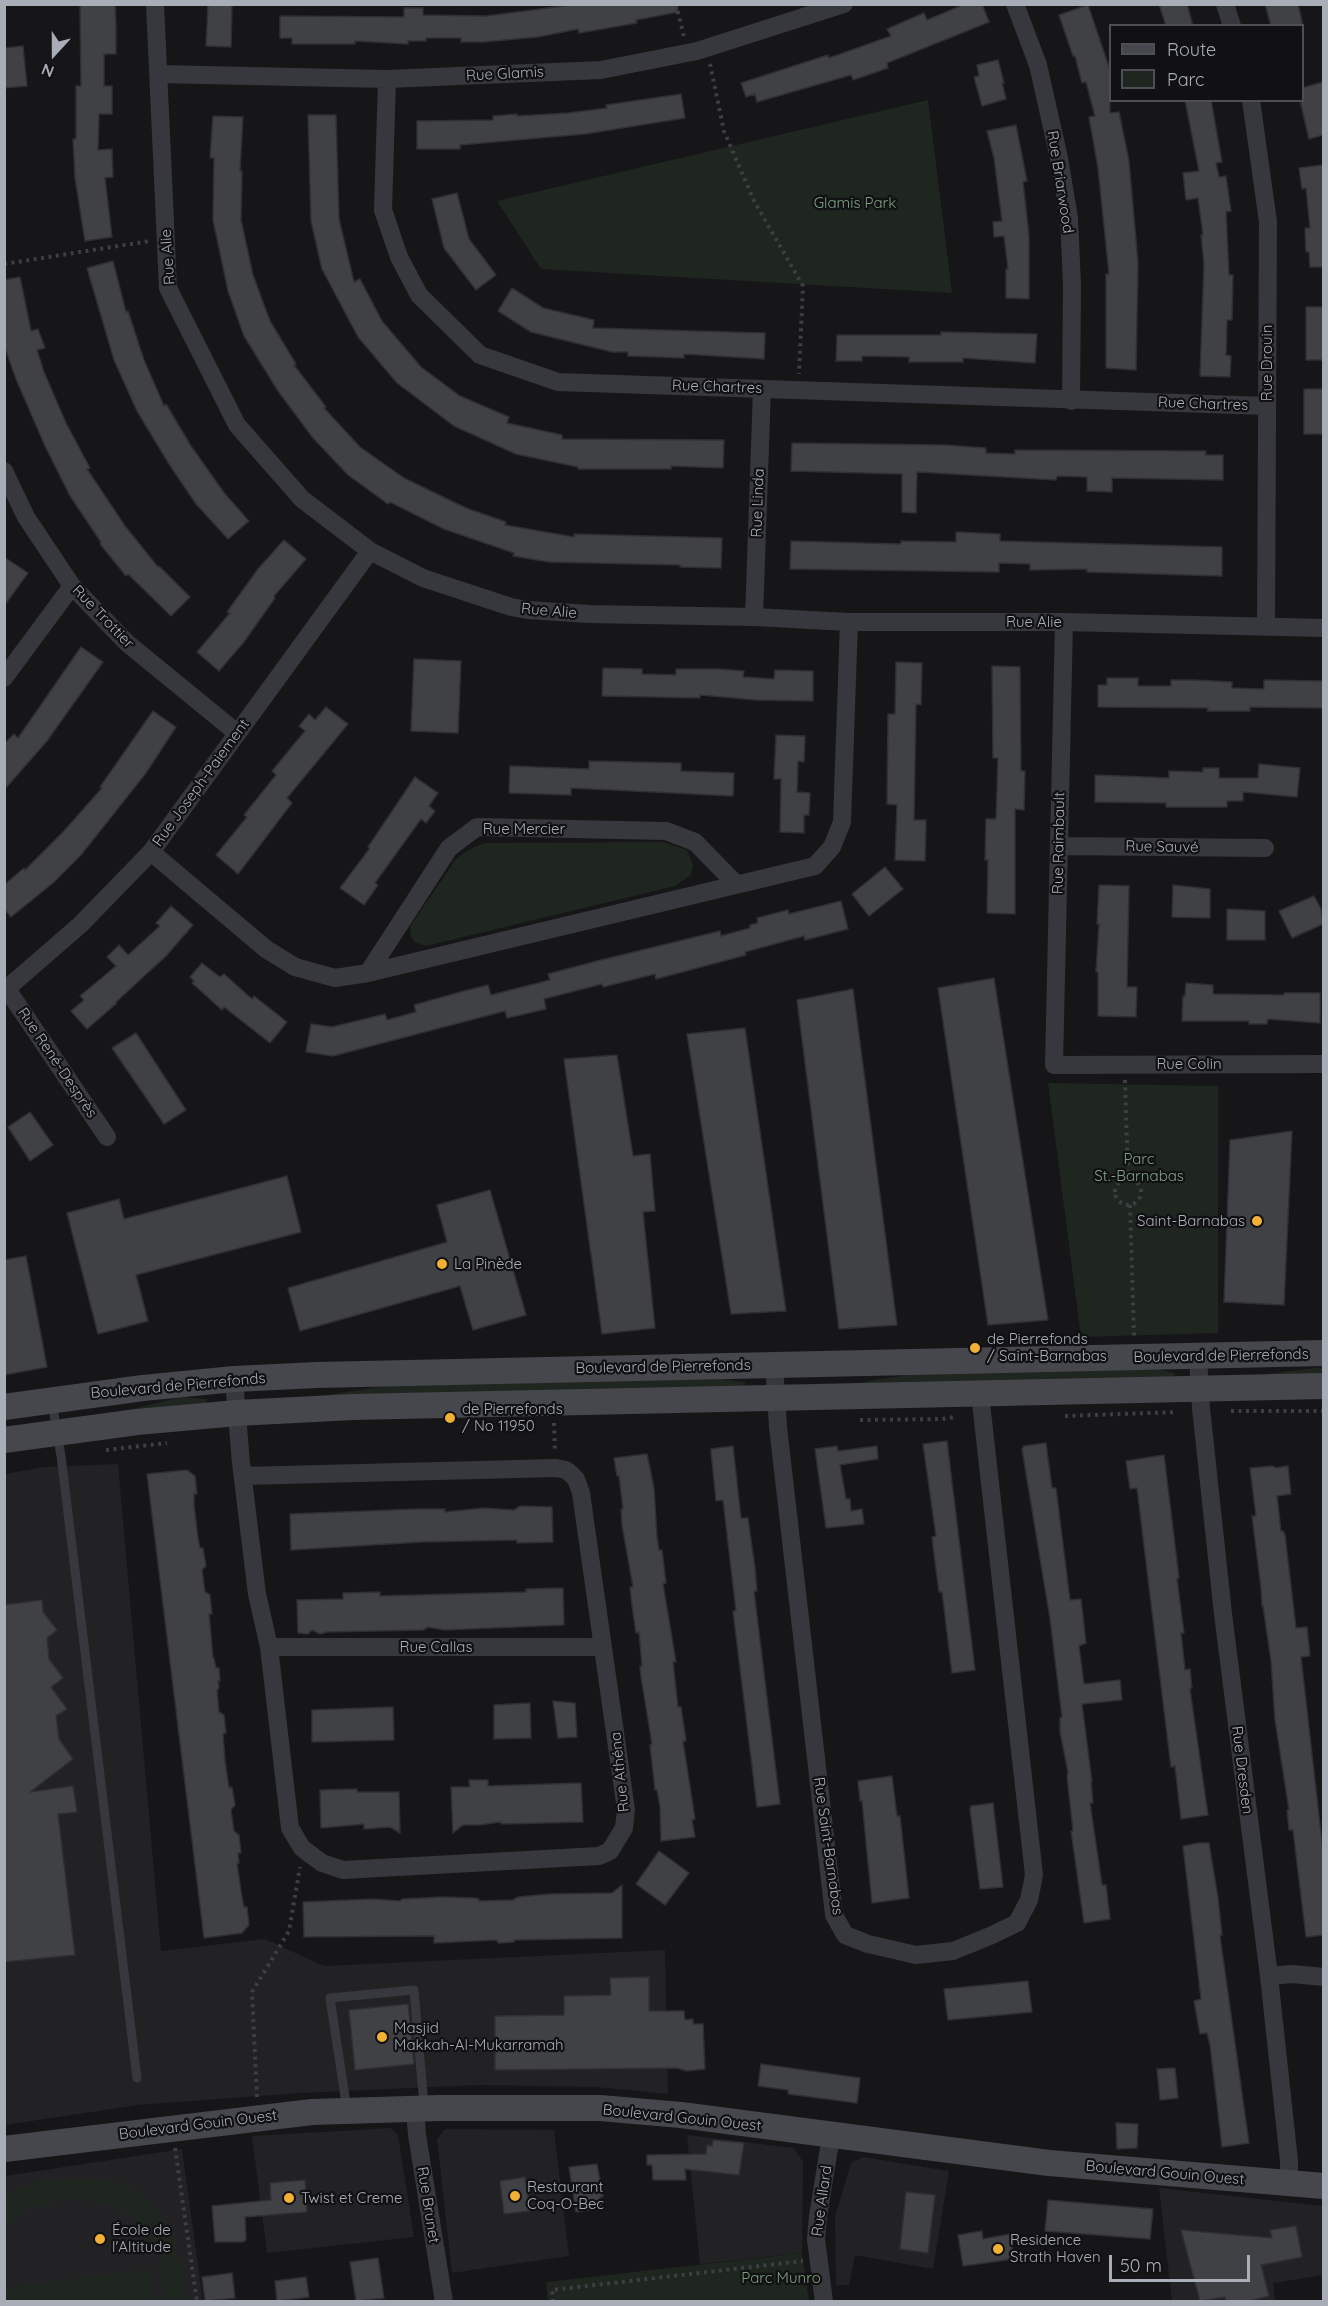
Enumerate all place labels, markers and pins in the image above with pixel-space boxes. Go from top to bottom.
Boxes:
place label: Saint-Barnabas [1137,1212,1245,1230]
marker: Saint-Barnabas [1250,1214,1264,1228]
place label: La Pinède [454,1255,522,1273]
marker: La Pinède [435,1257,449,1271]
place label: de Pierrefonds / Saint-Barnabas [987,1330,1107,1365]
marker: de Pierrefonds / Saint-Barnabas [968,1341,982,1355]
place label: de Pierrefonds / No 11950 [462,1400,563,1435]
marker: de Pierrefonds / No 11950 [443,1411,457,1425]
place label: Masjid Makkah-Al-Mukarramah [394,2019,564,2054]
marker: Masjid Makkah-Al-Mukarramah [375,2030,389,2044]
place label: Restaurant Coq-O-Bec [527,2178,604,2213]
place label: Twist et Creme [301,2189,402,2207]
marker: Restaurant Coq-O-Bec [508,2189,522,2203]
marker: Twist et Creme [282,2191,296,2205]
place label: École de l'Altitude [112,2221,171,2256]
place label: Residence Strath Haven [1010,2231,1101,2266]
marker: École de l'Altitude [93,2232,107,2246]
marker: Residence Strath Haven [991,2242,1005,2256]

